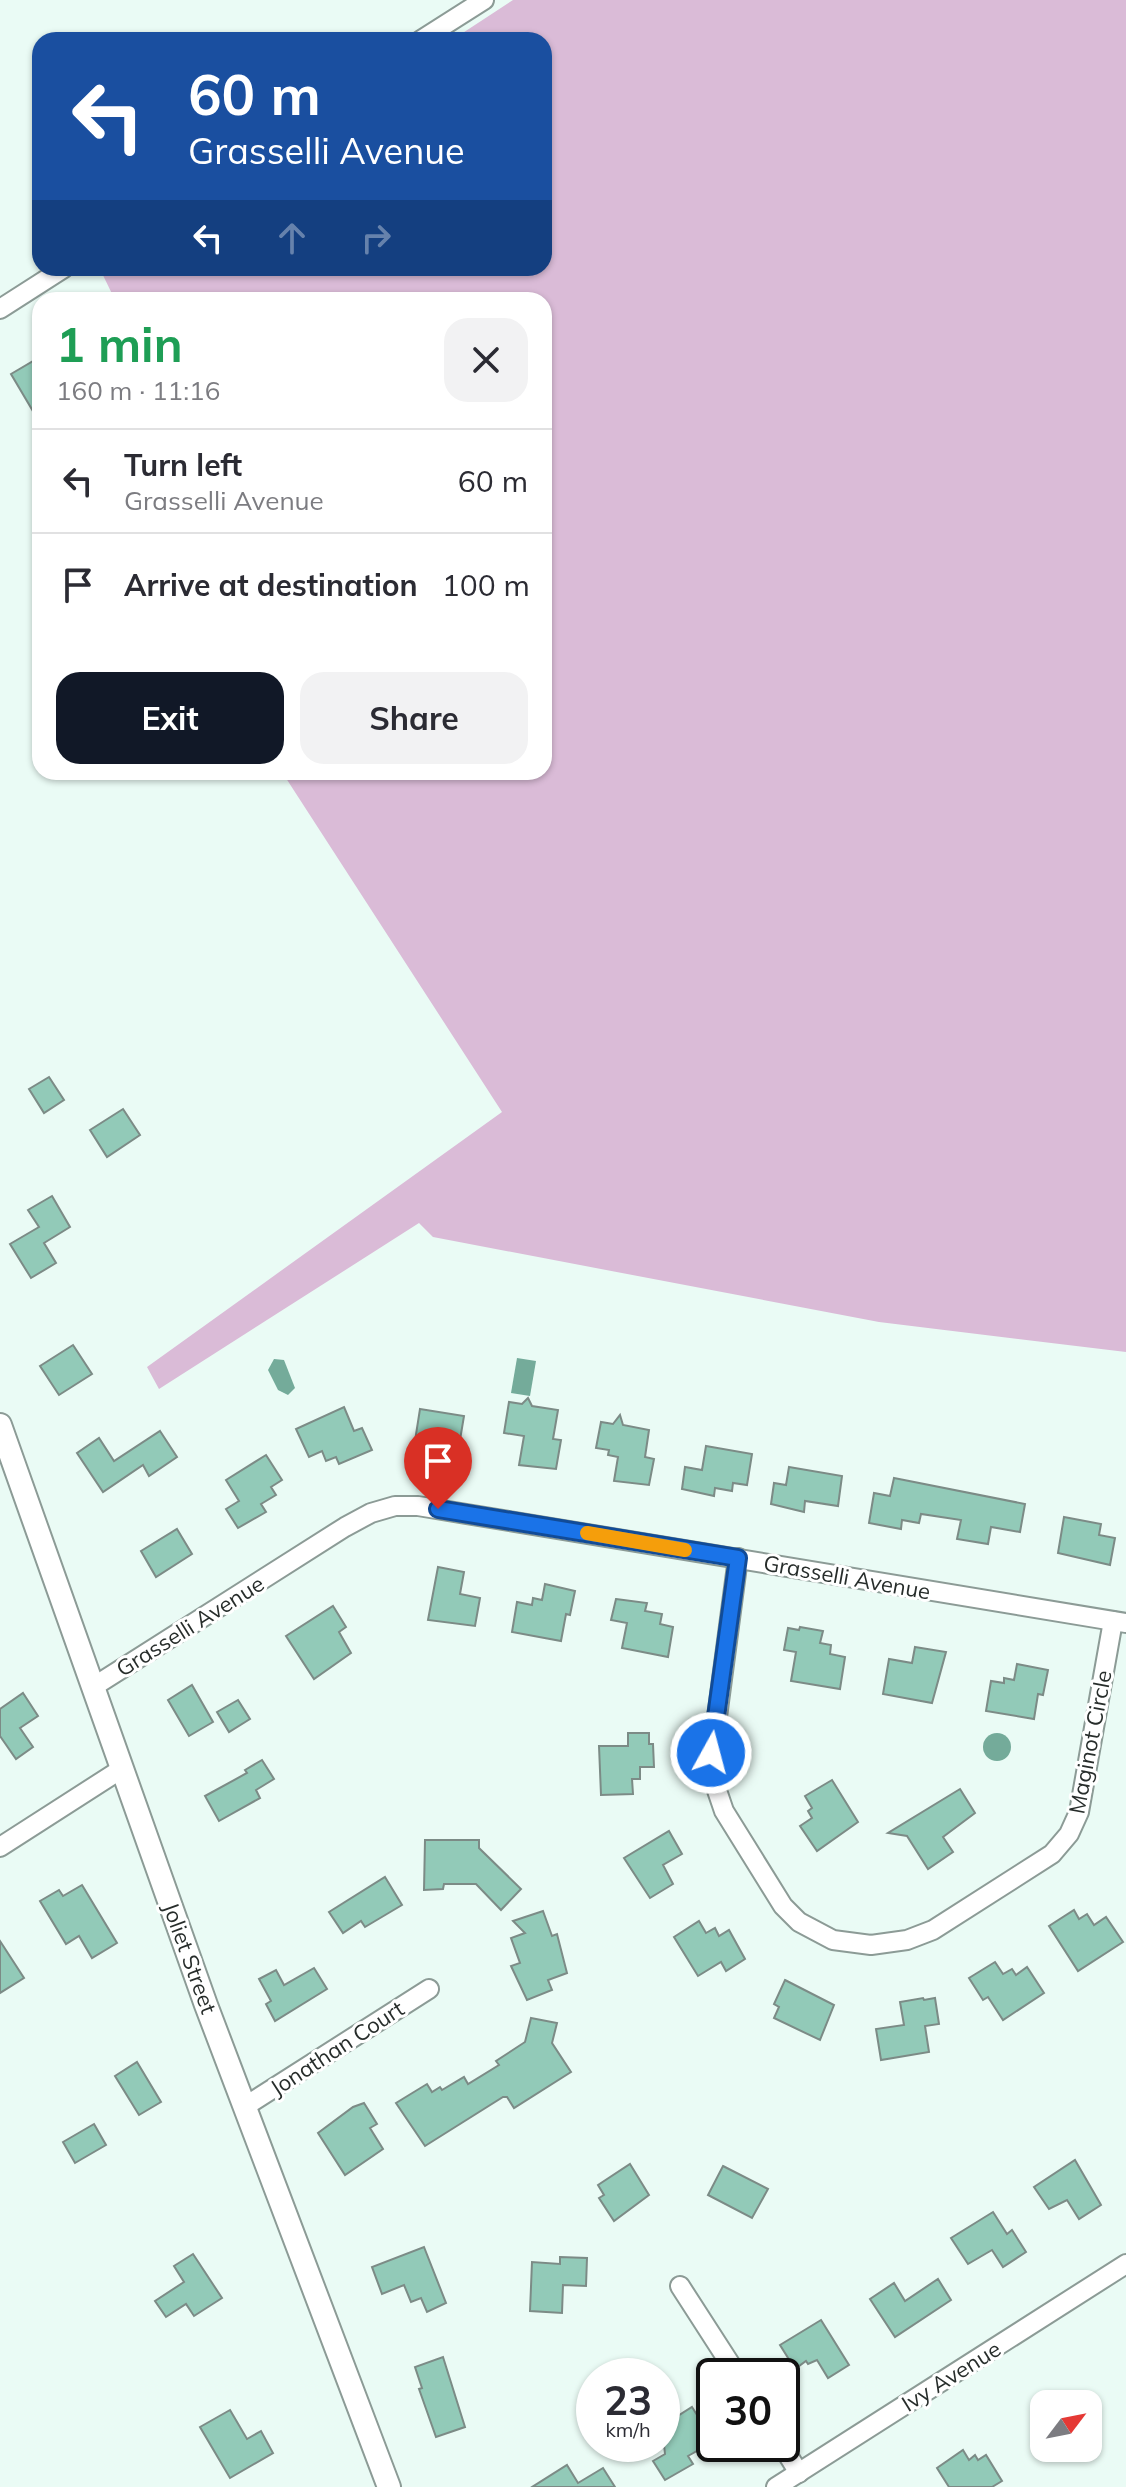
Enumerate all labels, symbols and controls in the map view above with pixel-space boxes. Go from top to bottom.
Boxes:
text: 60 m [188,59,321,129]
icon: left [56,64,160,168]
text: Grasselli Avenue [188,128,465,173]
icon: left [186,216,230,260]
icon: ahead [270,216,314,260]
icon: right [354,216,398,260]
text: 1 min [56,314,183,374]
button: close [444,318,528,402]
text: 160 m · 11:16 [56,374,220,407]
text: Turn left [124,446,242,484]
icon: left [56,459,100,503]
text: 60 m [458,462,528,500]
text: Grasselli Avenue [124,484,324,517]
icon: arrive [56,563,100,607]
text: Arrive at destination [124,566,418,604]
text: 100 m [442,566,530,604]
button: Exit [56,672,284,764]
button: Share [300,672,528,764]
pin [404,1427,472,1509]
icon: arrive [416,1439,460,1483]
street label: Grasselli Avenue [761,1549,933,1605]
street label: Grasselli Avenue [111,1569,269,1683]
street label: Maginot Circle [1062,1668,1118,1816]
position arrow [669,1711,753,1795]
street label: Joliet Street [157,1898,223,2018]
street label: Jonathan Court [265,1994,410,2102]
street label: Ivy Avenue [896,2335,1006,2417]
speed limit sign: 30 [696,2358,800,2462]
text: 23 [604,2375,652,2425]
north arrow [1030,2390,1102,2462]
map controls [1030,2390,1102,2462]
text: km/h [605,2417,651,2442]

